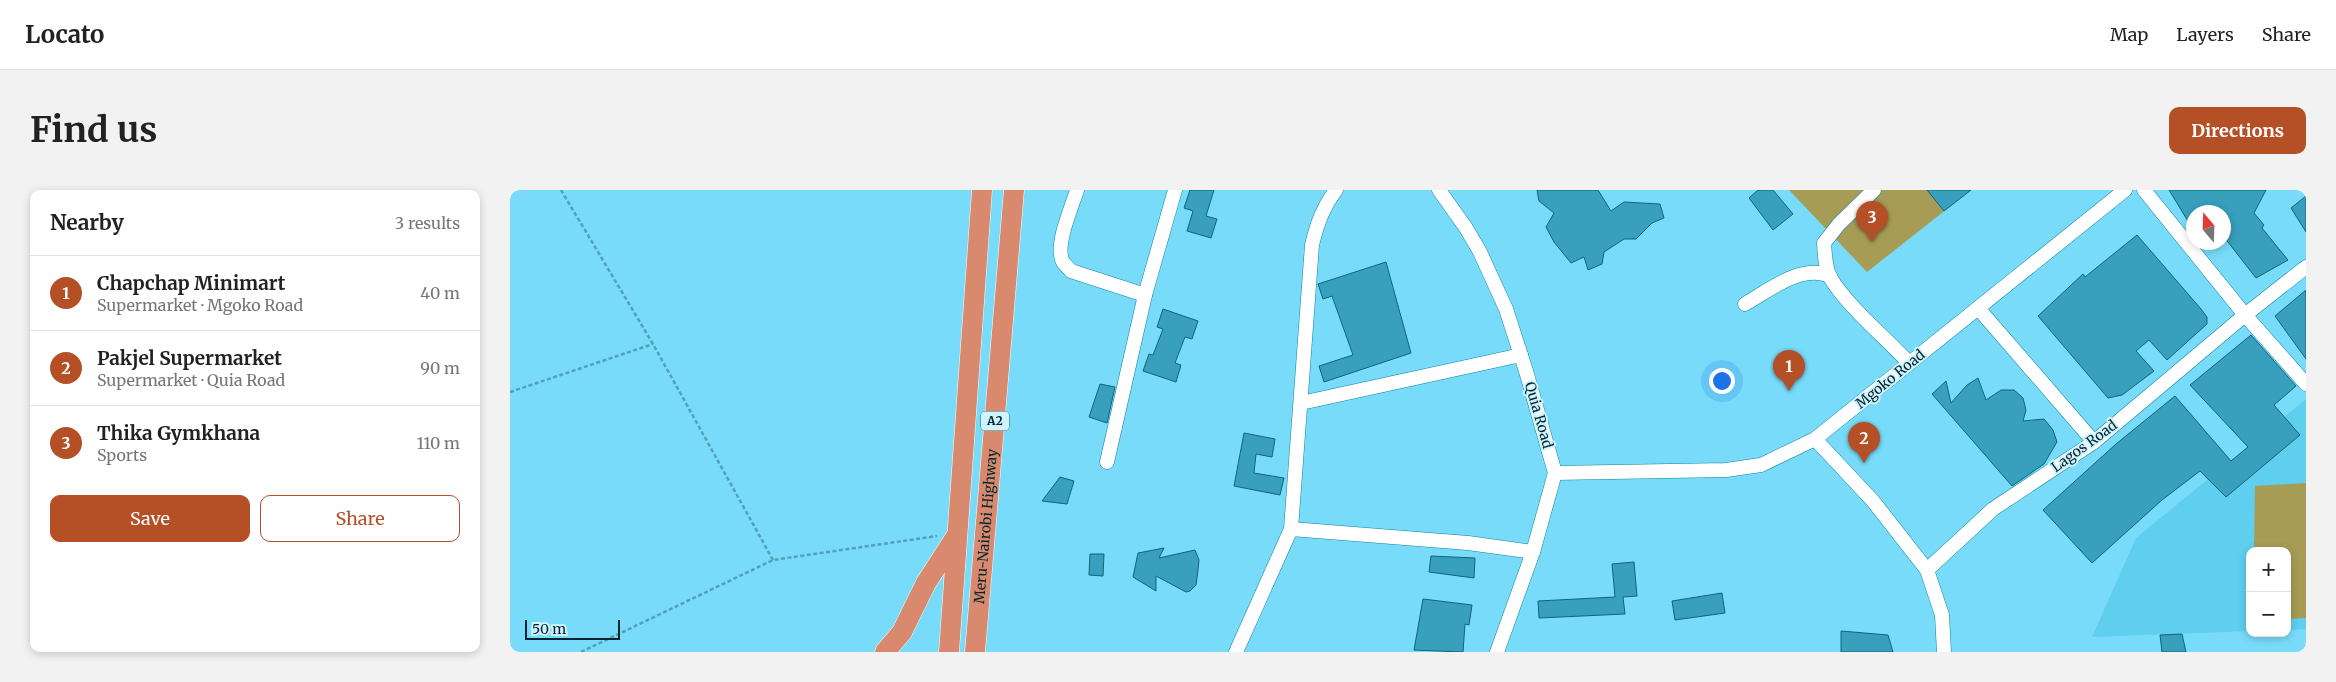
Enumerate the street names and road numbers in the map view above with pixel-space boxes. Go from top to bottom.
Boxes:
street label: Mgoko Road [1852,345,1929,412]
street label: Quia Road [1521,380,1557,451]
road number: A2 [981,412,1009,430]
street label: Lagos Road [2047,416,2121,476]
street label: Meru-Nairobi Highway [970,447,1001,605]

